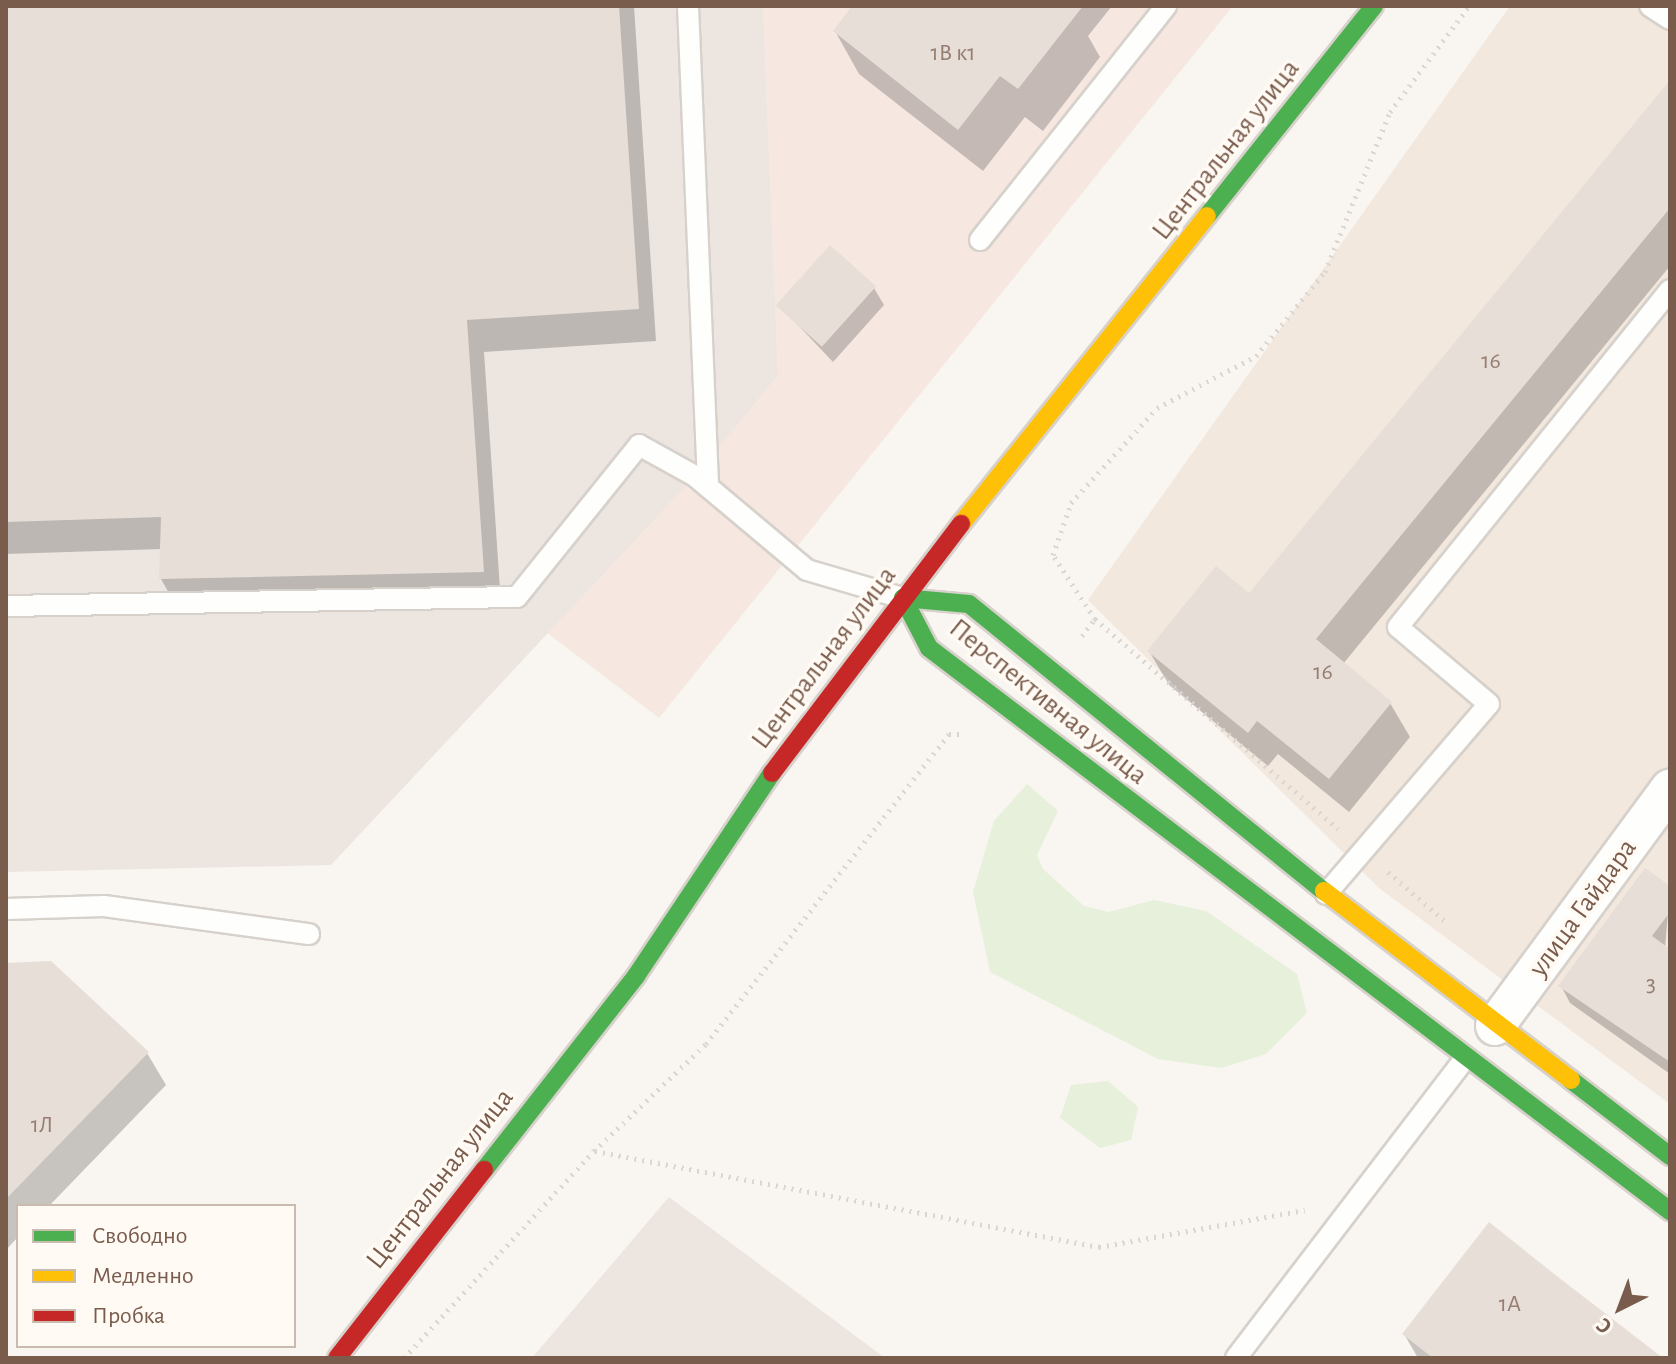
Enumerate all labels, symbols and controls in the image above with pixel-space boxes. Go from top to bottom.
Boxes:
house number: 1В к1 [930,40,976,68]
street label: Центральная улица [1145,53,1307,247]
house number: 16 [1481,348,1501,376]
street label: Центральная улица [744,560,904,756]
street label: Перспективная улица [942,612,1154,792]
house number: 16 [1313,659,1333,687]
street label: улица Гайдара [1522,832,1644,984]
house number: 3 [1646,971,1656,999]
street label: Центральная улица [359,1082,521,1276]
house number: 1Л [31,1112,53,1140]
legend [16,1204,296,1348]
text: Свободно [92,1224,187,1248]
text: Медленно [92,1264,194,1288]
north arrow [1580,1268,1660,1348]
house number: 1А [1499,1291,1521,1319]
text: Пробка [92,1304,165,1328]
text: С [1592,1314,1616,1338]

